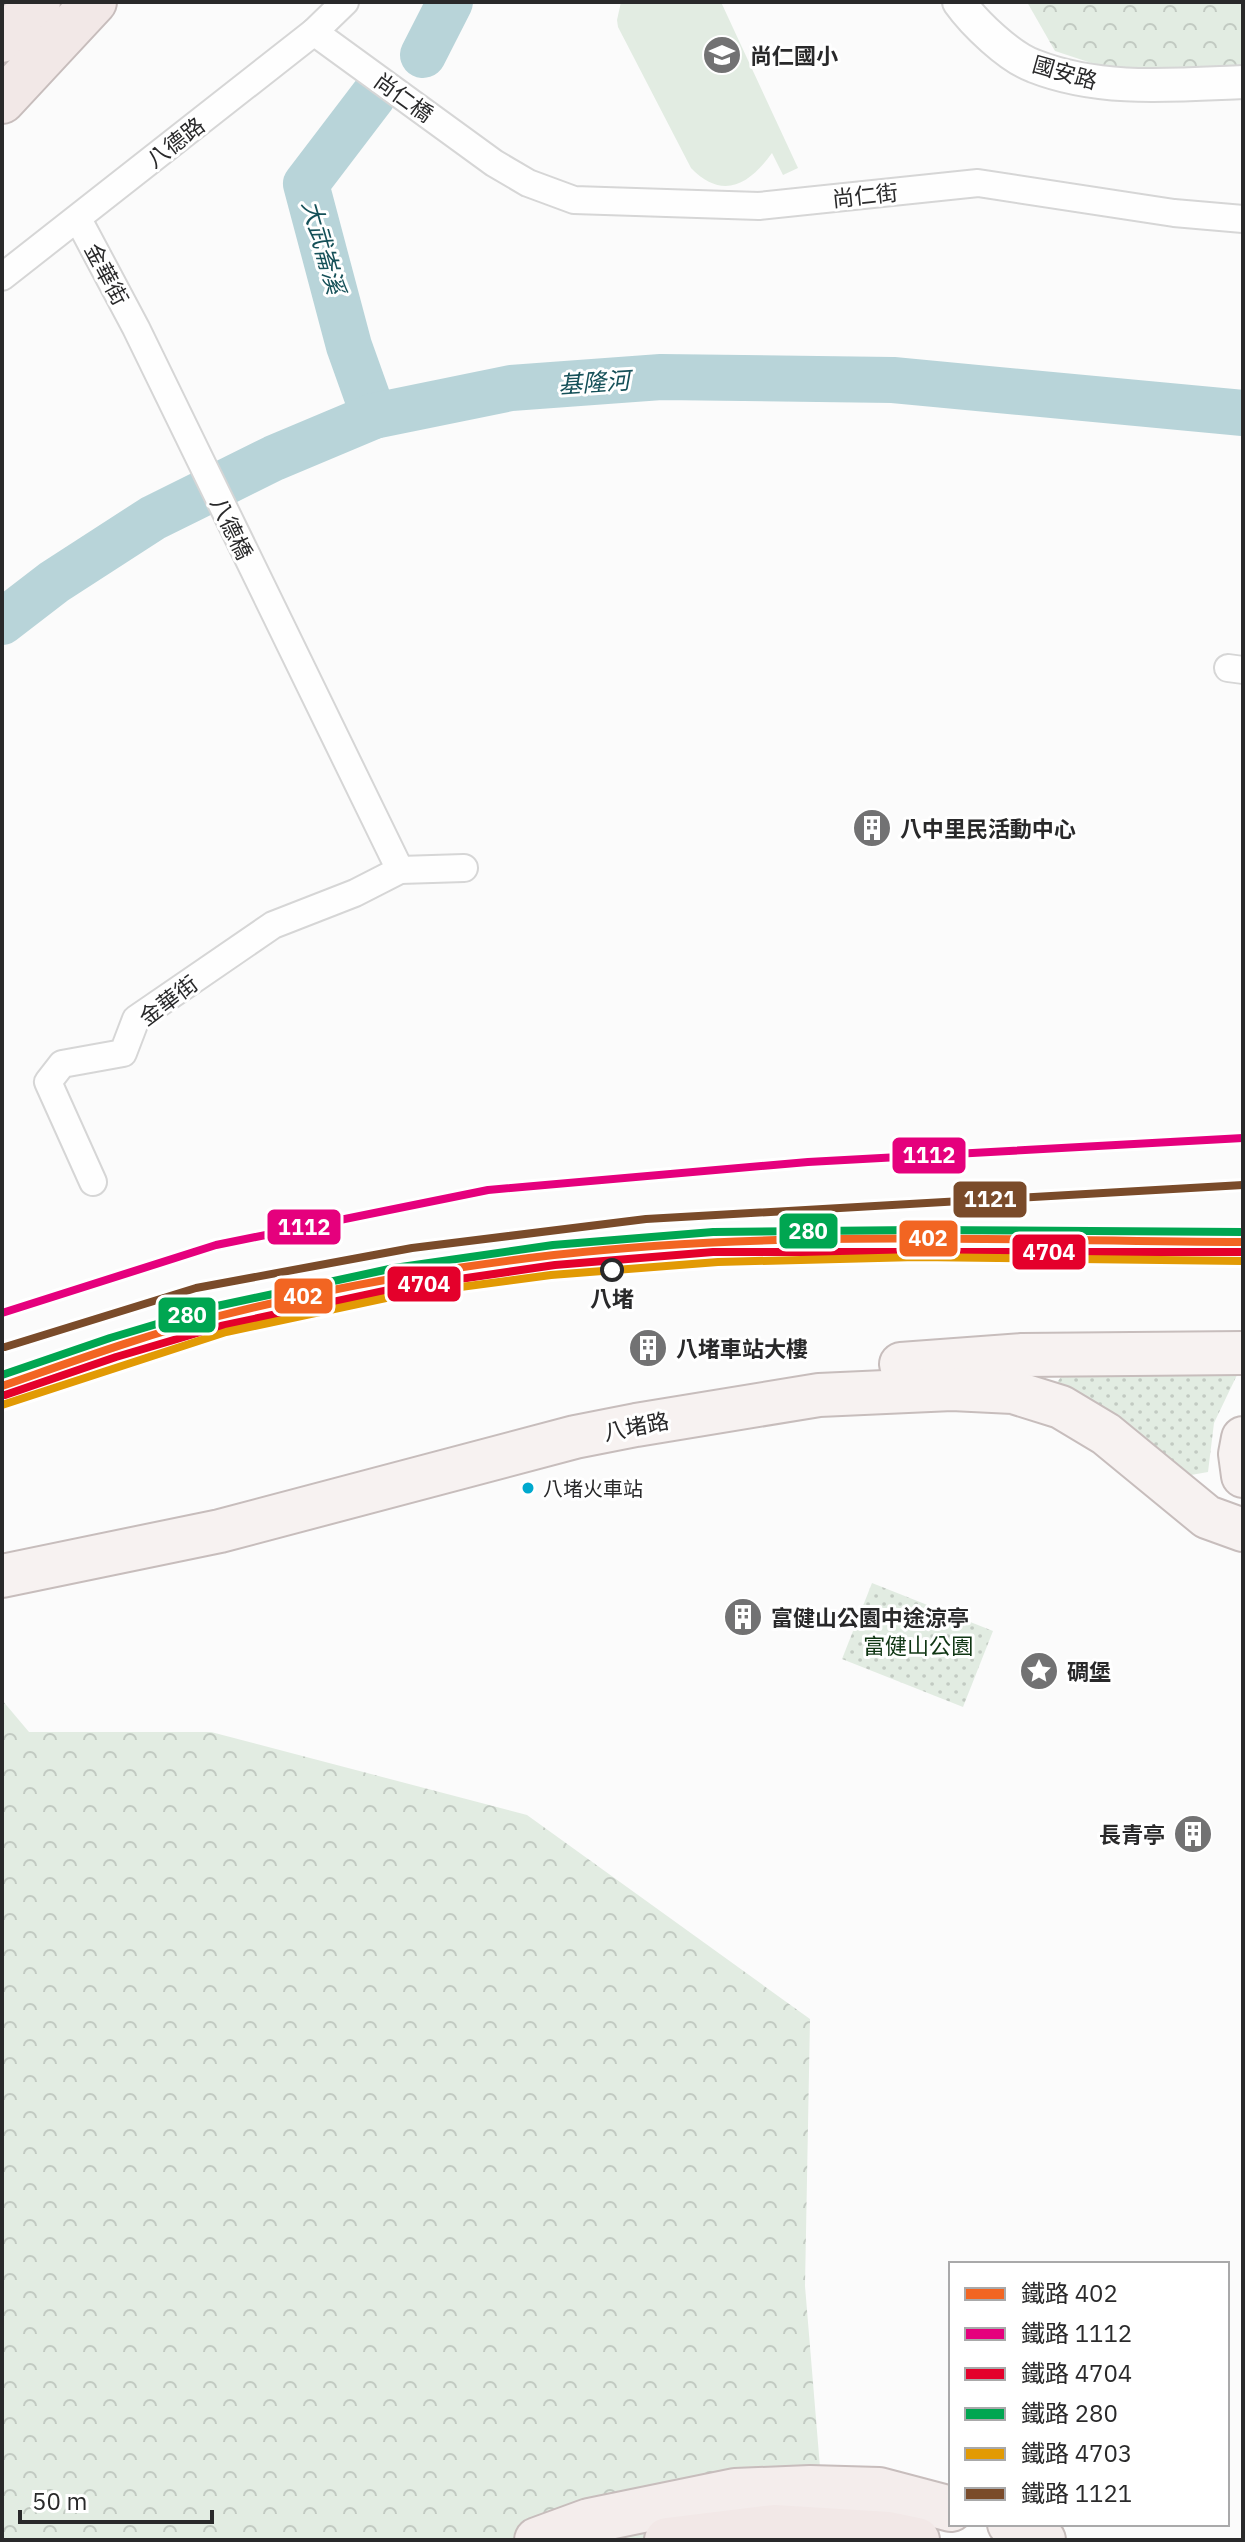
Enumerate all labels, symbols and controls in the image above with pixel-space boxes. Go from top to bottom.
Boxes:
school or university icon: 尚仁國小 [701,34,743,76]
place label: 尚仁國小 [750,41,838,70]
street label: 國安路 [1029,49,1101,95]
street label: 尚仁橋 [369,66,439,128]
street label: 八德路 [140,110,210,174]
street label: 尚仁街 [831,177,899,213]
water label: 大武崙溪 [295,196,353,300]
street label: 金華街 [79,238,135,310]
water label: 基隆河 [557,363,635,400]
street label: 八德橋 [204,492,260,564]
building icon: 八中里民活動中心 [851,807,893,849]
place label: 八中里民活動中心 [900,814,1076,843]
street label: 金華街 [133,969,203,1031]
line badge: 1112 [891,1136,967,1175]
text: 1112 [903,1140,955,1169]
line badge: 1121 [952,1180,1028,1219]
text: 1121 [964,1184,1016,1213]
line badge: 1112 [266,1208,342,1246]
text: 1112 [278,1212,330,1241]
line badge: 280 [778,1212,839,1250]
text: 280 [788,1216,828,1245]
line badge: 402 [898,1219,959,1258]
text: 402 [908,1223,948,1252]
line badge: 4704 [1011,1233,1087,1271]
text: 4704 [1023,1237,1075,1266]
marker: 八堵 [601,1259,623,1281]
line badge: 4704 [386,1265,462,1303]
text: 4704 [398,1269,450,1298]
line badge: 402 [273,1277,334,1315]
text: 402 [283,1281,323,1310]
place label: 八堵 [590,1284,634,1313]
line badge: 280 [157,1296,217,1334]
text: 280 [167,1300,207,1329]
building icon: 八堵車站大樓 [627,1327,669,1369]
place label: 八堵車站大樓 [676,1334,808,1363]
street label: 八堵路 [601,1405,671,1447]
place label: 八堵火車站 [543,1475,643,1502]
marker: 八堵火車站 [520,1480,536,1496]
building icon: 富健山公園中途涼亭 [722,1596,764,1638]
place label: 富健山公園中途涼亭 [771,1603,969,1632]
park label: 富健山公園 [863,1631,973,1660]
place icon: 碉堡 [1018,1650,1060,1692]
place label: 碉堡 [1067,1657,1111,1686]
building icon: 長青亭 [1172,1813,1214,1855]
place label: 長青亭 [1099,1820,1165,1849]
legend [949,2262,1229,2526]
text: 鐵路 402 [1021,2277,1118,2309]
text: 鐵路 1112 [1021,2317,1132,2349]
text: 鐵路 4704 [1021,2357,1132,2389]
text: 鐵路 280 [1021,2397,1118,2429]
text: 鐵路 4703 [1021,2437,1132,2469]
scale bar [20,2474,212,2524]
text: 鐵路 1121 [1021,2477,1132,2509]
text: 50 m [32,2485,87,2517]

